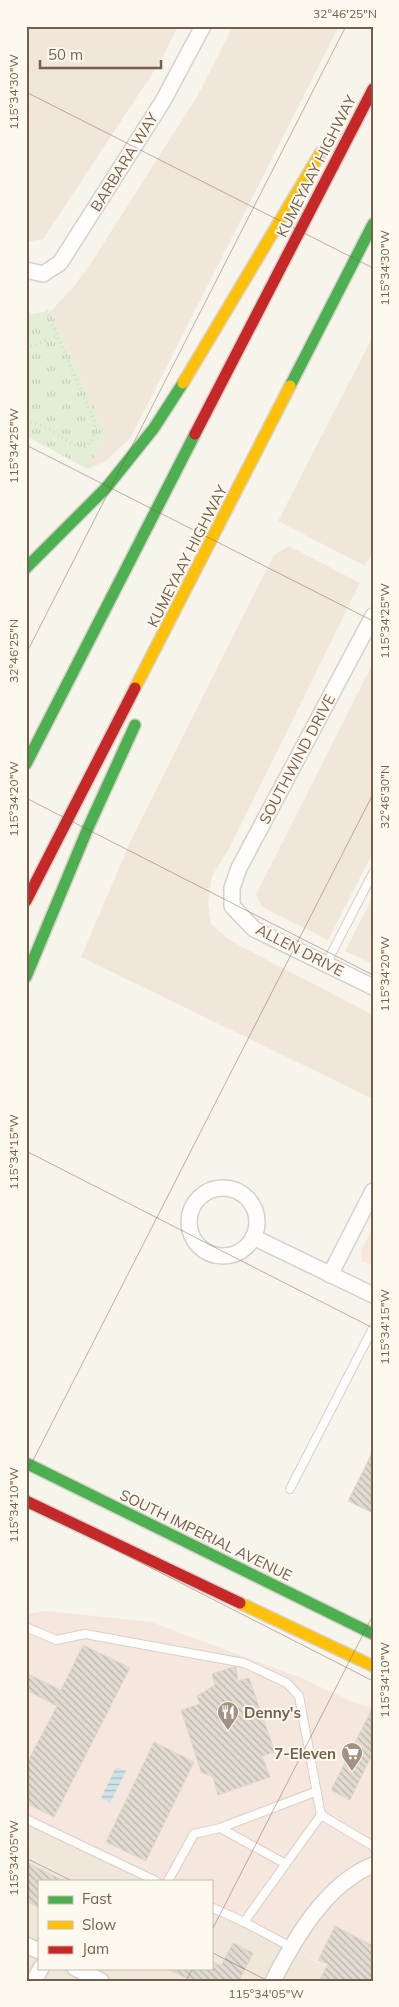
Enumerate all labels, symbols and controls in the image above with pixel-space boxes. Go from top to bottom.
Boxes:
text: 32°46'25"N [313,6,377,21]
scale bar [40,38,161,70]
text: 50 m [48,45,83,64]
text: 115°34'30"W [6,54,21,130]
street label: KUMEYAAY HIGHWAY [272,91,360,240]
street label: BARBARA WAY [86,108,162,215]
text: 115°34'30"W [377,230,392,306]
text: 115°34'25"W [6,408,21,484]
street label: KUMEYAAY HIGHWAY [143,481,231,630]
text: 115°34'25"W [377,583,392,659]
text: 32°46'25"N [6,619,21,683]
street label: SOUTHWIND DRIVE [255,691,339,827]
text: 115°34'20"W [6,761,21,837]
text: 32°46'30"N [377,765,392,829]
street label: ALLEN DRIVE [253,920,347,980]
text: 115°34'20"W [377,936,392,1012]
text: 115°34'15"W [6,1114,21,1190]
text: 115°34'15"W [377,1289,392,1365]
text: 115°34'10"W [6,1467,21,1543]
street label: SOUTH IMPERIAL AVENUE [117,1485,296,1585]
text: 115°34'10"W [377,1642,392,1718]
restaurant icon: Denny's [216,1700,240,1731]
place label: Denny's [244,1703,301,1722]
supermarket icon: 7-Eleven [340,1741,364,1772]
place label: 7-Eleven [274,1744,336,1763]
text: 115°34'05"W [6,1820,21,1896]
legend [38,1880,212,1970]
text: Fast [82,1889,112,1908]
text: Slow [82,1915,116,1934]
text: Jam [82,1939,109,1958]
text: 115°34'05"W [228,1986,304,2001]

